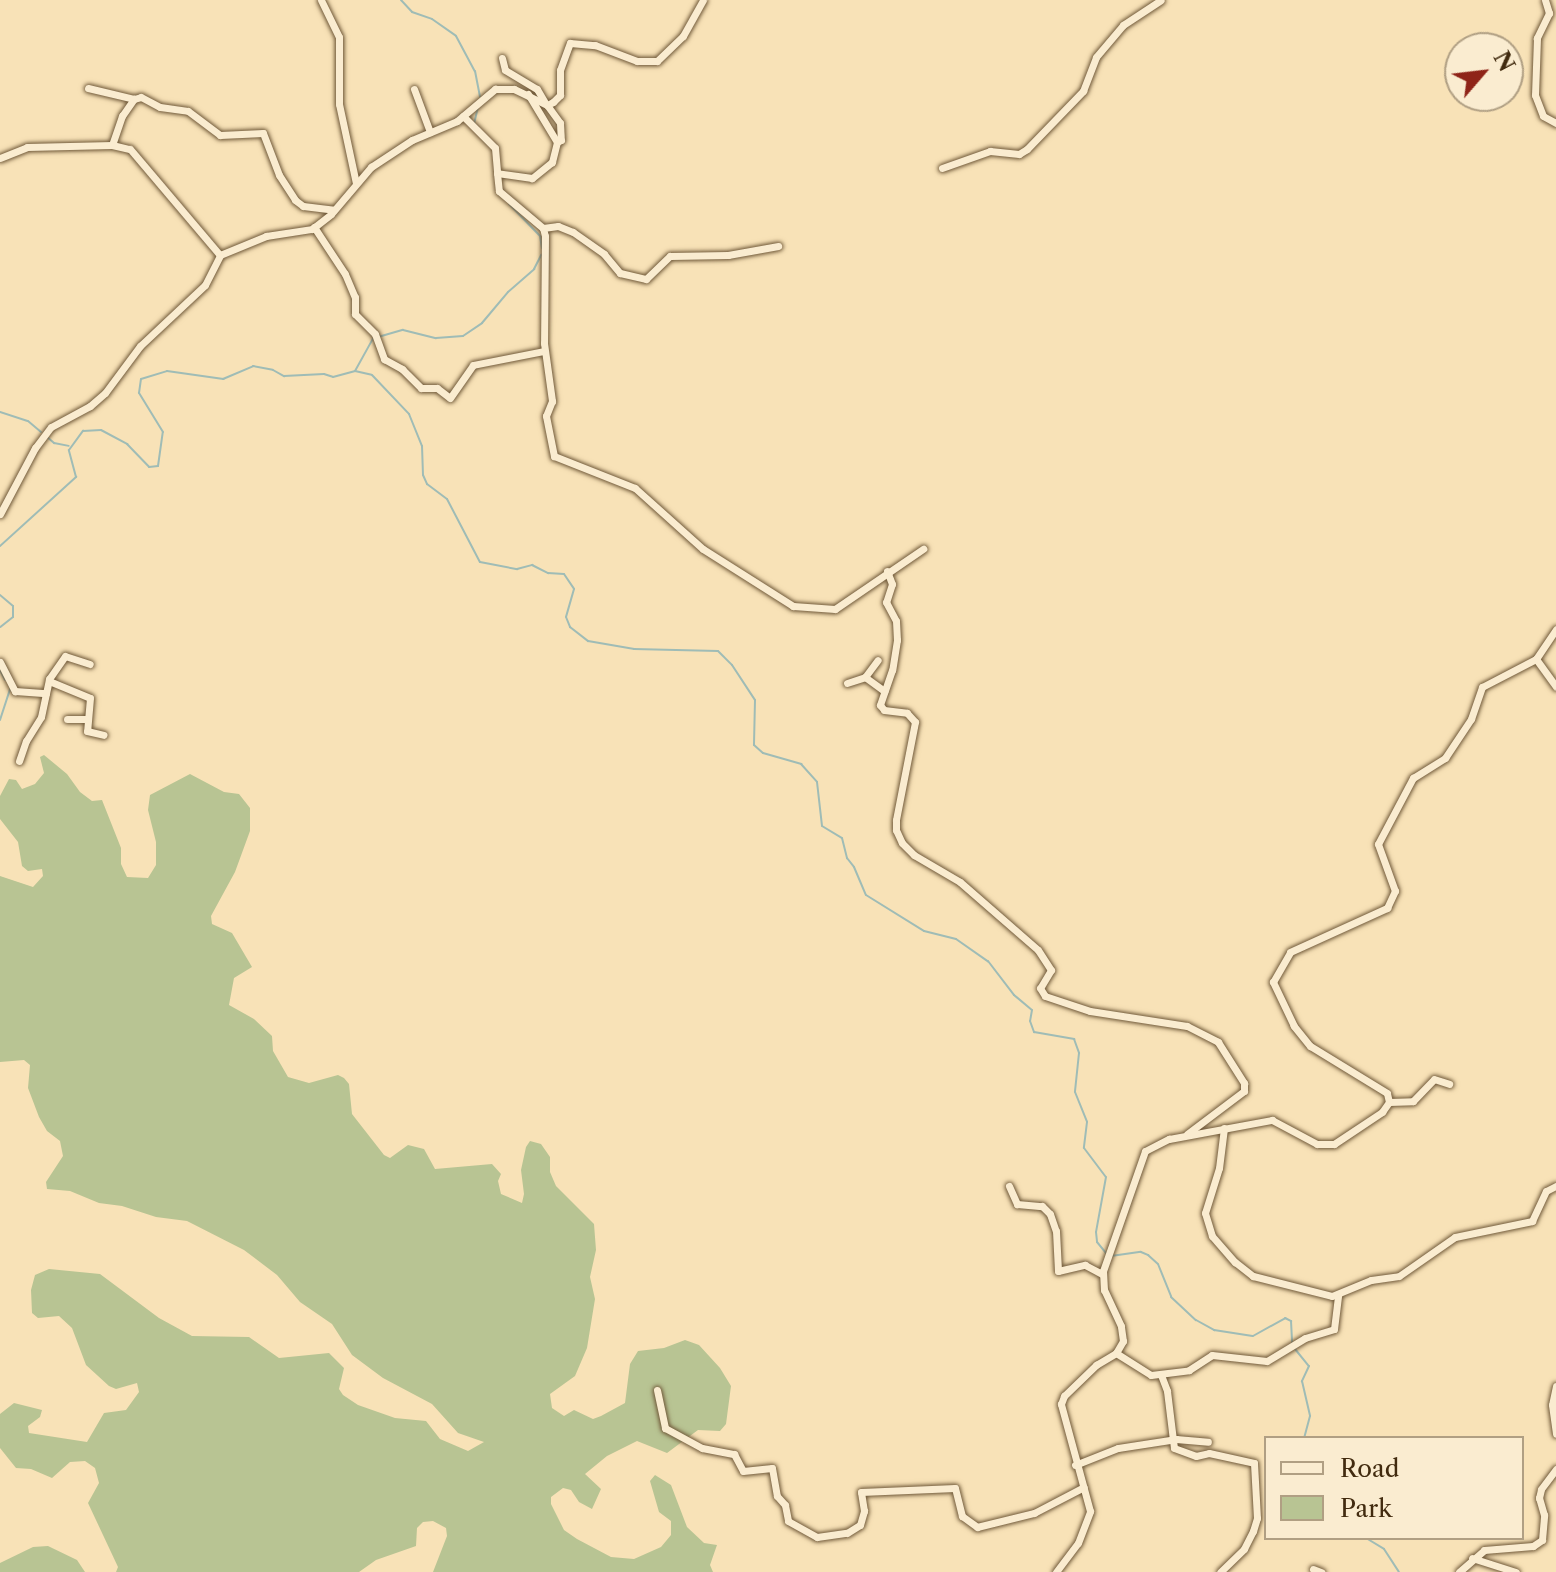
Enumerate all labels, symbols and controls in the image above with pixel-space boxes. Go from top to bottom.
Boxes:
north arrow [1444,32,1524,112]
text: N [1487,47,1520,76]
legend [1264,1436,1524,1540]
text: Road [1340,1454,1399,1483]
text: Park [1340,1494,1392,1523]

